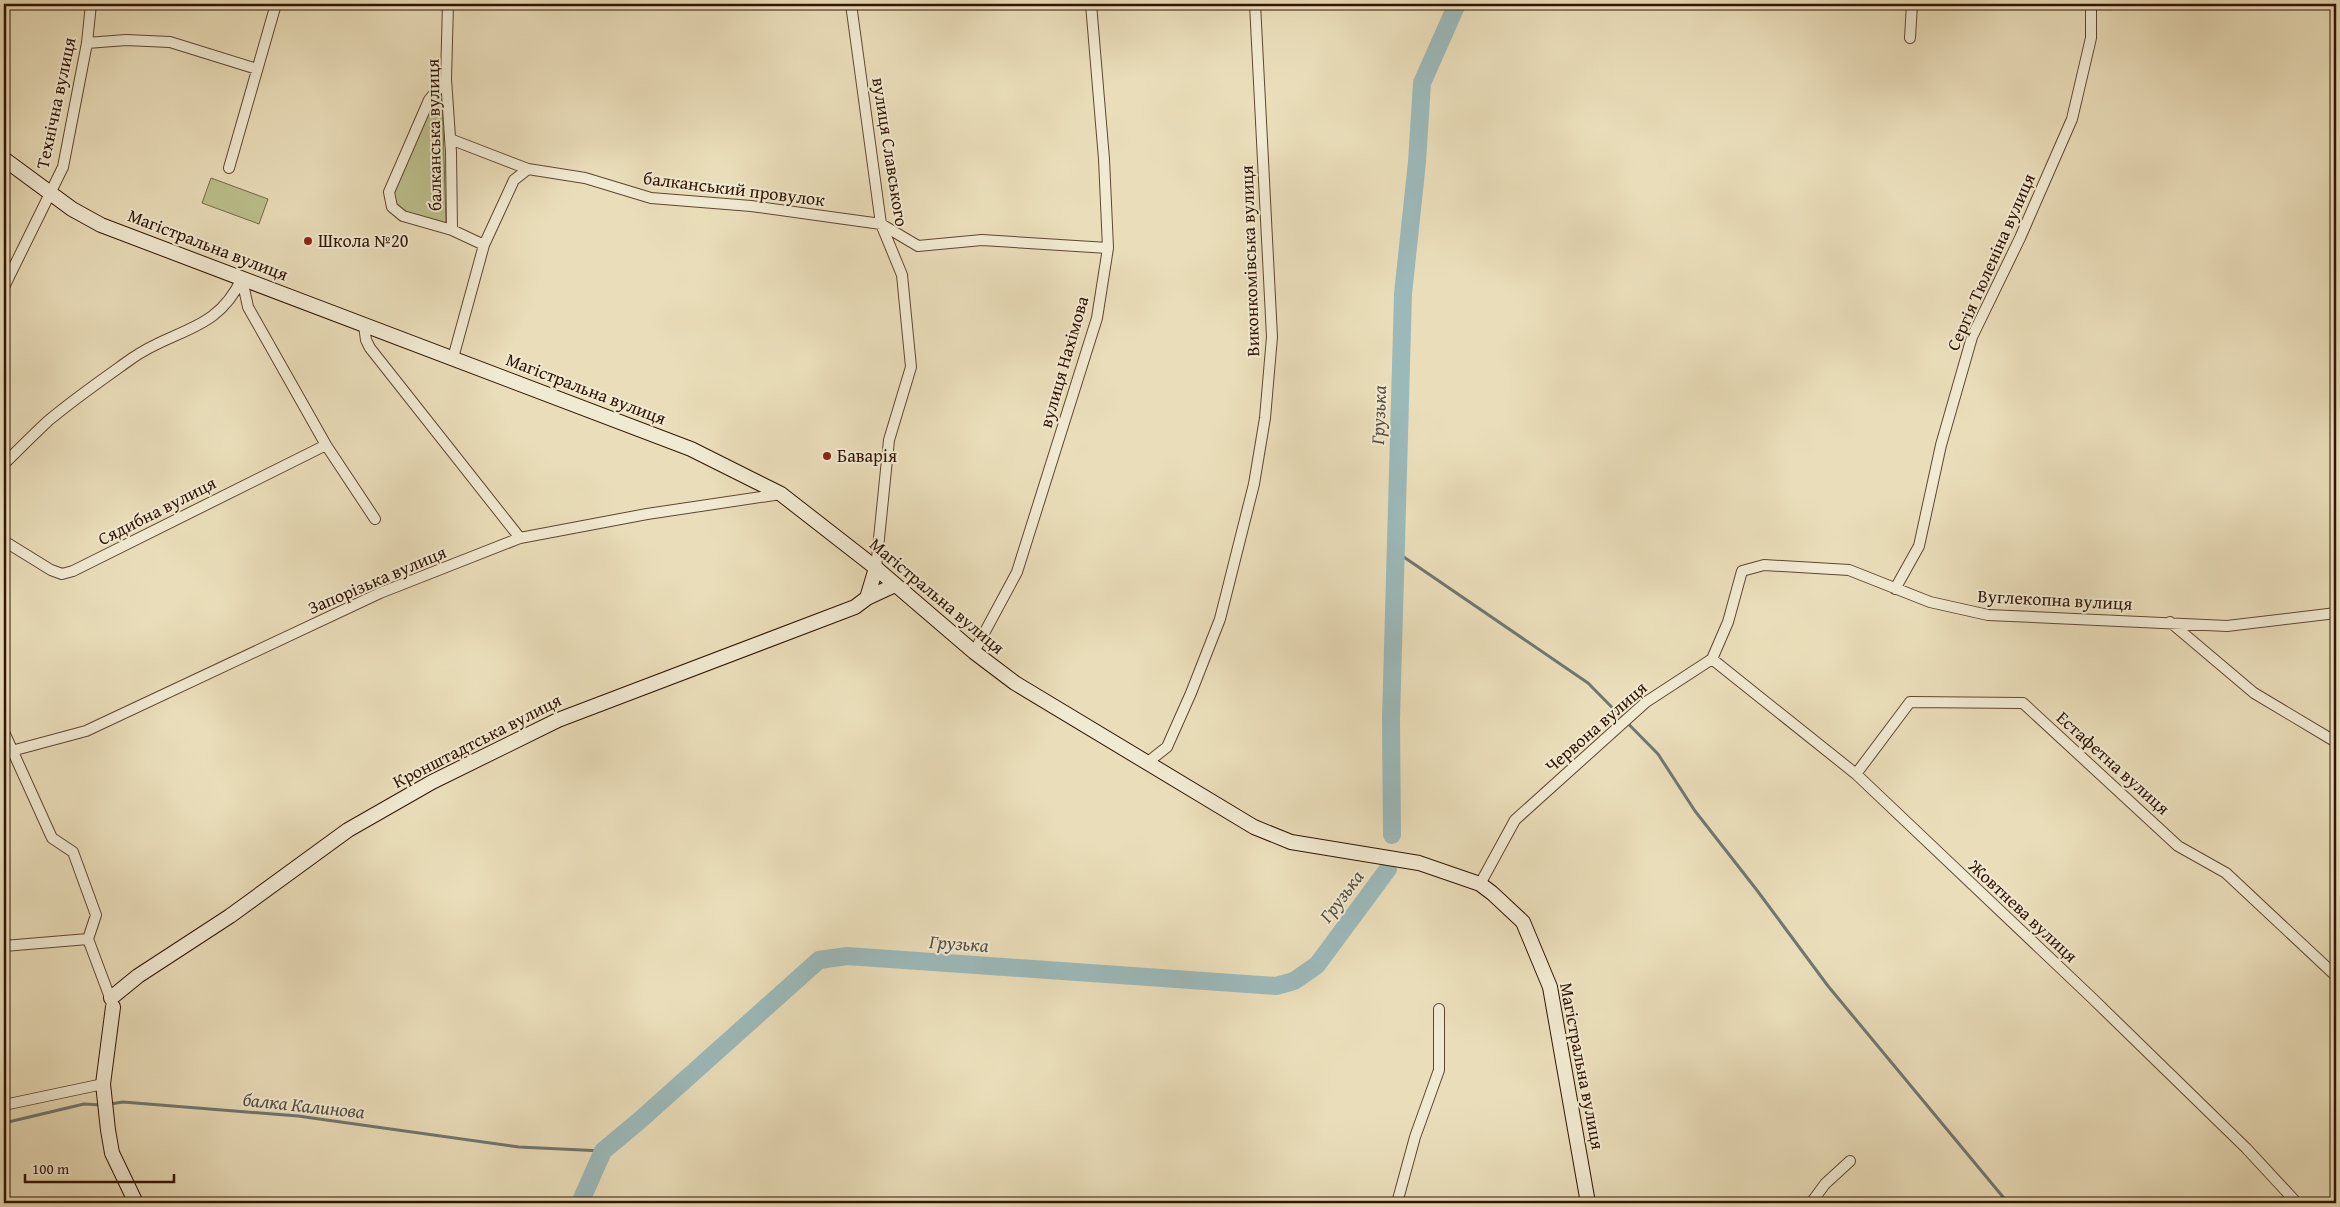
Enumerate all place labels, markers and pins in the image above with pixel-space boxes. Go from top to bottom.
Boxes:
place label: Школа №20 [318,227,409,254]
marker: Школа №20 [302,235,314,247]
place label: Баварія [837,442,897,469]
marker: Баварія [821,450,833,462]

